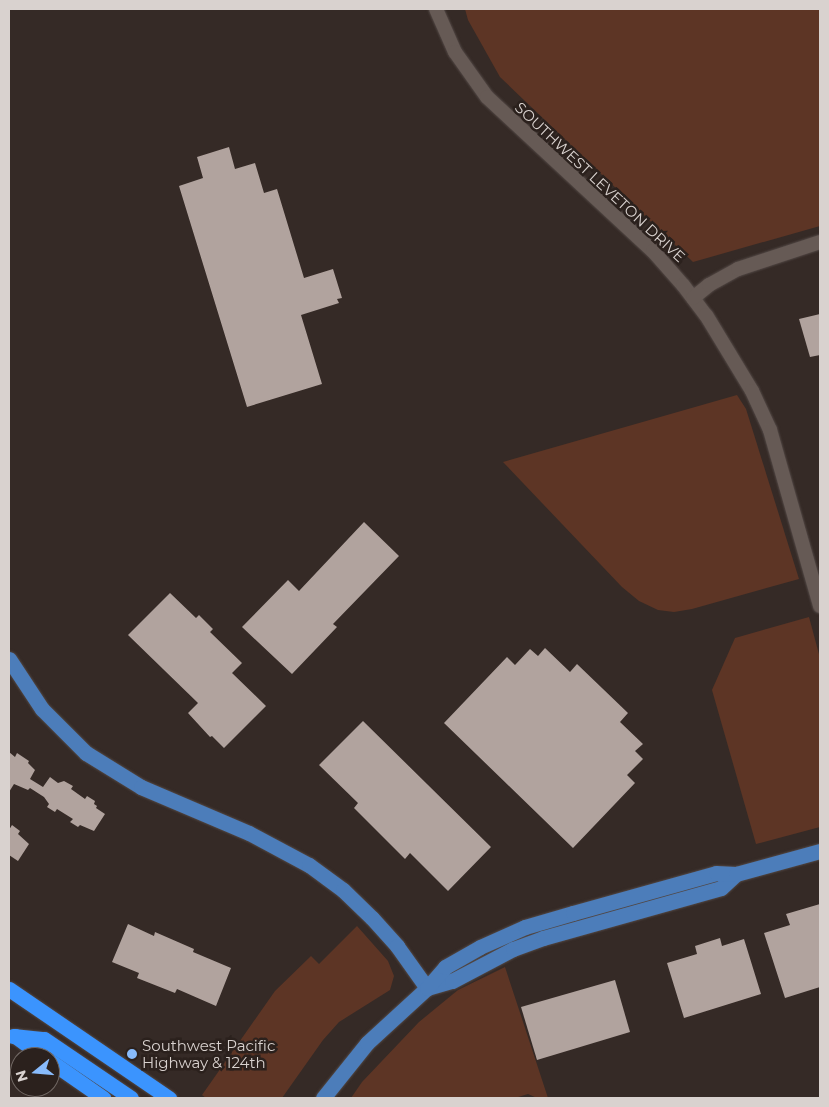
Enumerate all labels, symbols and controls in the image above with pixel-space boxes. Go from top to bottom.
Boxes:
street label: SOUTHWEST LEVETON DRIVE [511,98,689,266]
place label: Southwest Pacific Highway & 124th [142,1036,275,1071]
north arrow [10,1047,60,1097]
marker: Southwest Pacific Highway & 124th [126,1048,138,1060]
text: N [11,1068,32,1084]

